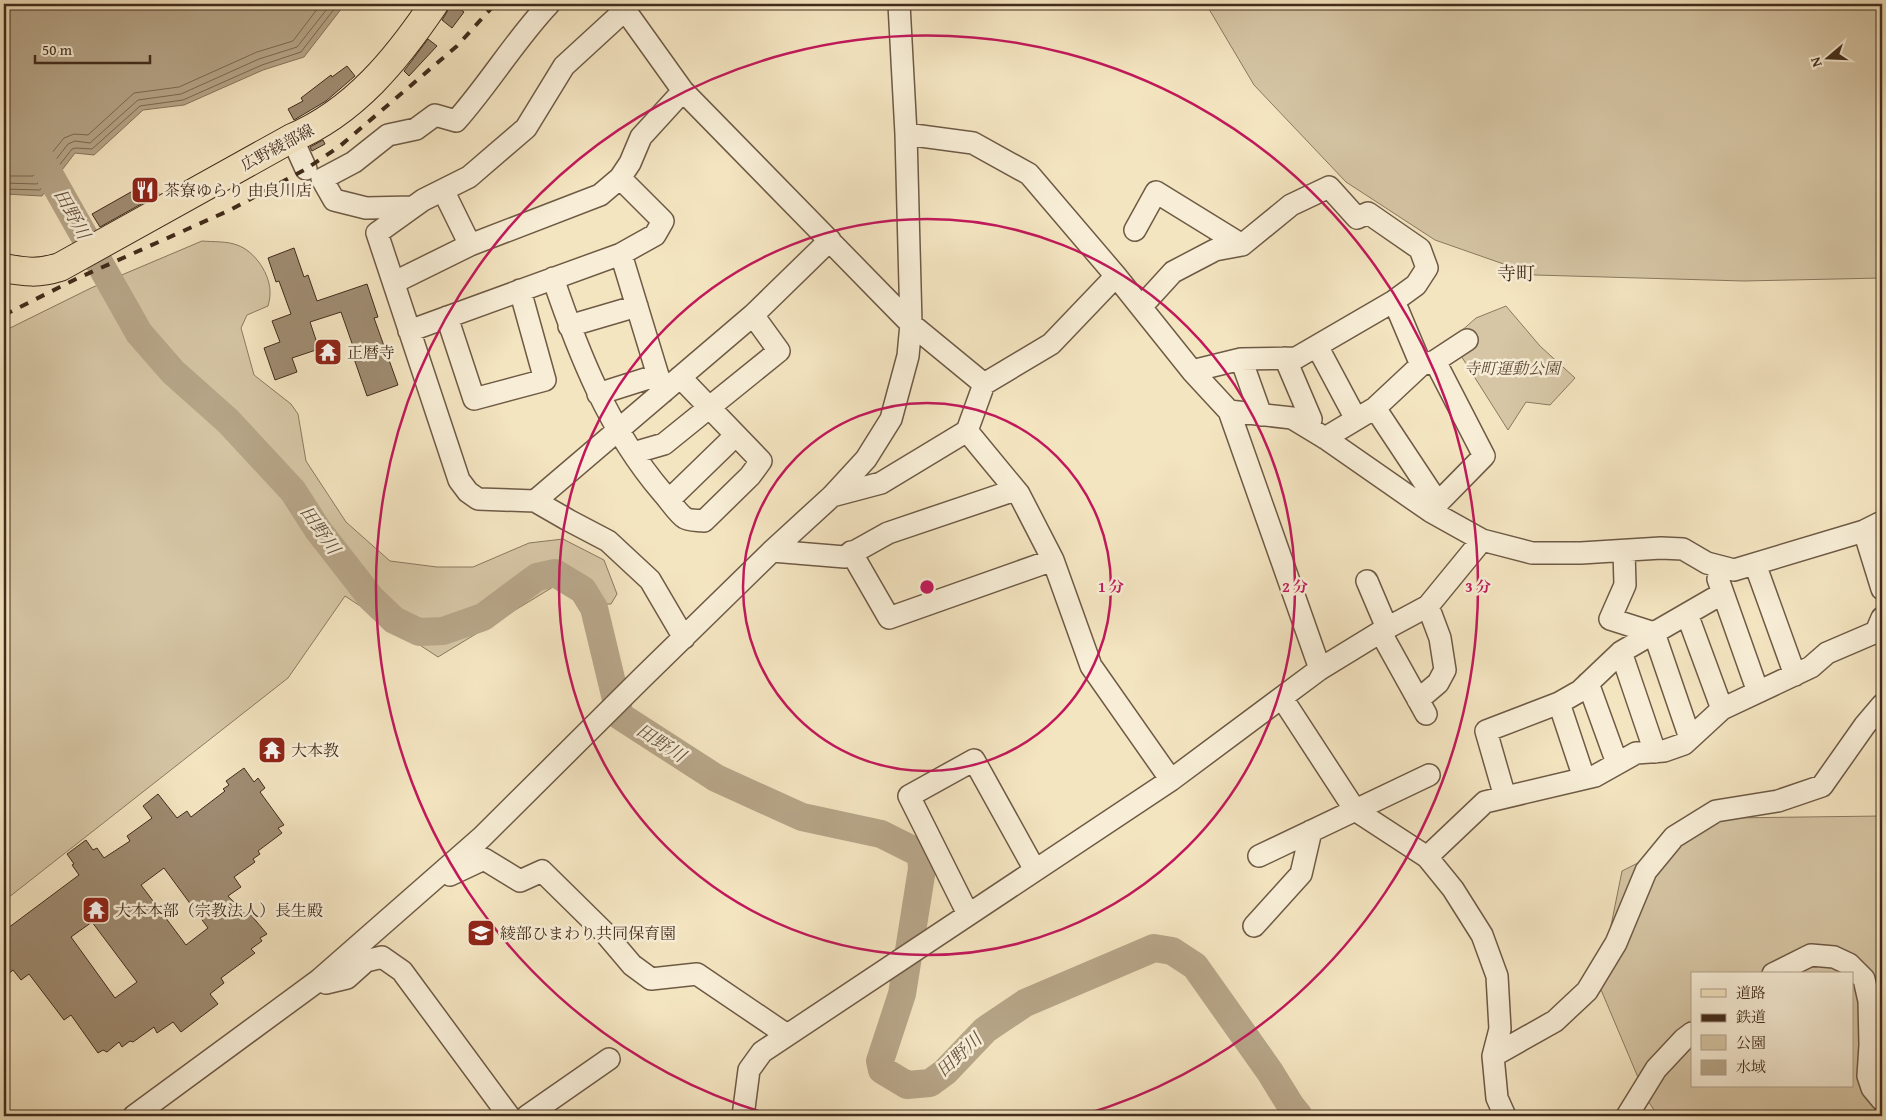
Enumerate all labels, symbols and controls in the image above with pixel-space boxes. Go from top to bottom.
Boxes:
scale bar [35,32,150,64]
north arrow [1804,32,1854,82]
text: 50 m [42,39,73,60]
text: N [1805,54,1827,70]
street label: 広野綾部線 [236,118,318,176]
restaurant icon: 茶寮ゆらり 由良川店 [130,175,160,205]
place label: 茶寮ゆらり 由良川店 [164,178,312,202]
water label: 田野川 [48,184,98,246]
district label: 寺町 [1497,259,1535,287]
temple icon: 正暦寺 [313,337,343,367]
place label: 正暦寺 [347,340,395,364]
park label: 寺町運動公園 [1464,356,1563,380]
water label: 田野川 [294,500,348,561]
text: 1 分 [1098,576,1124,597]
text: 2 分 [1282,576,1308,597]
text: 3 分 [1465,576,1491,597]
centre of rings [918,578,936,596]
water label: 田野川 [631,717,693,770]
temple icon: 大本教 [257,735,287,765]
place label: 大本教 [291,738,339,762]
temple icon: 大本本部（宗教法人）長生殿 [81,895,111,925]
place label: 大本本部（宗教法人）長生殿 [115,898,323,922]
school or university icon: 綾部ひまわり共同保育園 [466,918,496,948]
place label: 綾部ひまわり共同保育園 [500,921,676,945]
legend [1691,972,1854,1088]
text: 道路 [1736,982,1766,1003]
text: 鉄道 [1736,1006,1766,1027]
water label: 田野川 [930,1025,989,1083]
text: 公園 [1736,1032,1766,1053]
text: 水域 [1736,1056,1766,1077]

